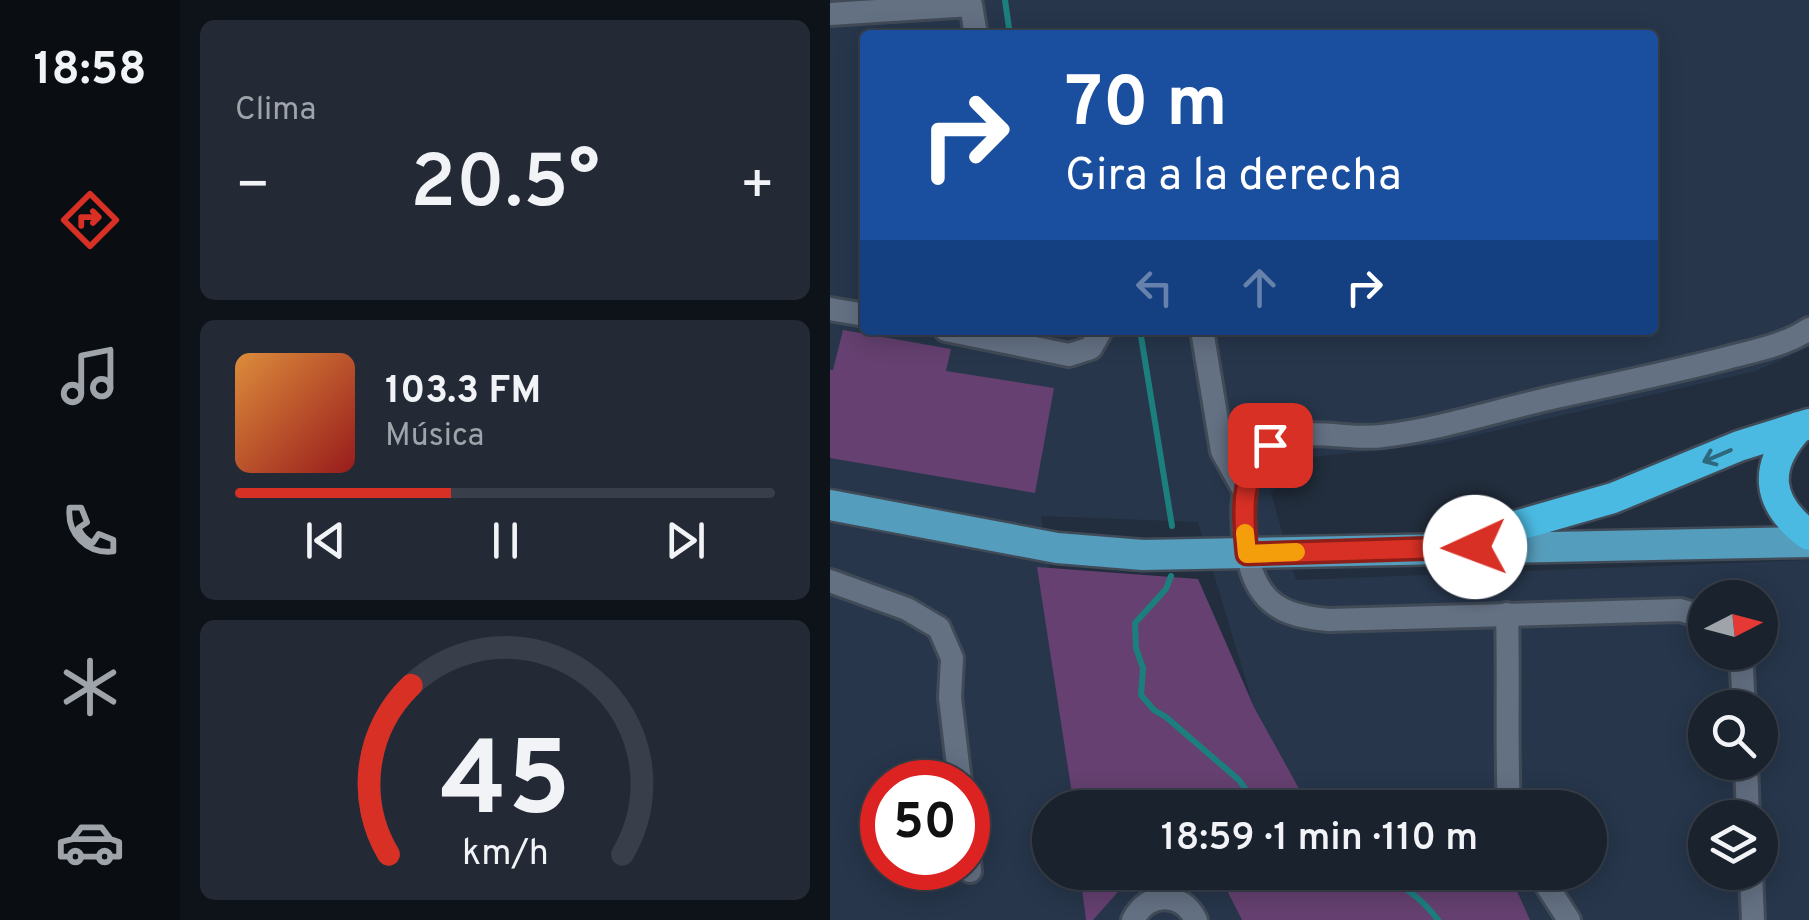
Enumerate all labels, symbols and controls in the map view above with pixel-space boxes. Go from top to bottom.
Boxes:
text: 18:58 [33,43,147,100]
text: 70 m [1065,62,1228,151]
icon: right [900,70,1030,200]
text: Clima [235,91,316,131]
text: 20.5° [410,139,600,234]
text: Gira a la derecha [1065,149,1402,206]
text: − [235,153,270,223]
text: + [740,153,775,223]
icon: directions [55,185,125,255]
icon: left [1127,260,1182,315]
icon: ahead [1232,260,1287,315]
icon: right [1337,260,1392,315]
icon: music [55,341,125,411]
text: 103.3 FM [385,368,541,417]
pin [1228,403,1313,488]
text: Música [385,417,484,457]
icon: arrive [1243,418,1298,473]
one-way arrow [1702,448,1733,466]
position arrow [1423,495,1527,599]
icon: phone [55,496,125,566]
icon: previous [298,513,353,568]
icon: pause [478,513,533,568]
icon: next [658,513,713,568]
north arrow [1688,580,1778,670]
map controls [1688,580,1778,890]
icon: climate [55,652,125,722]
button: search [1688,690,1778,780]
text: 45 [440,720,570,852]
speed limit sign: 50 [860,760,990,890]
button: layers [1688,800,1778,890]
icon: car [55,807,125,877]
text: 18:59 · 1 min · 110 m [1161,815,1478,864]
text: km/h [462,832,548,878]

